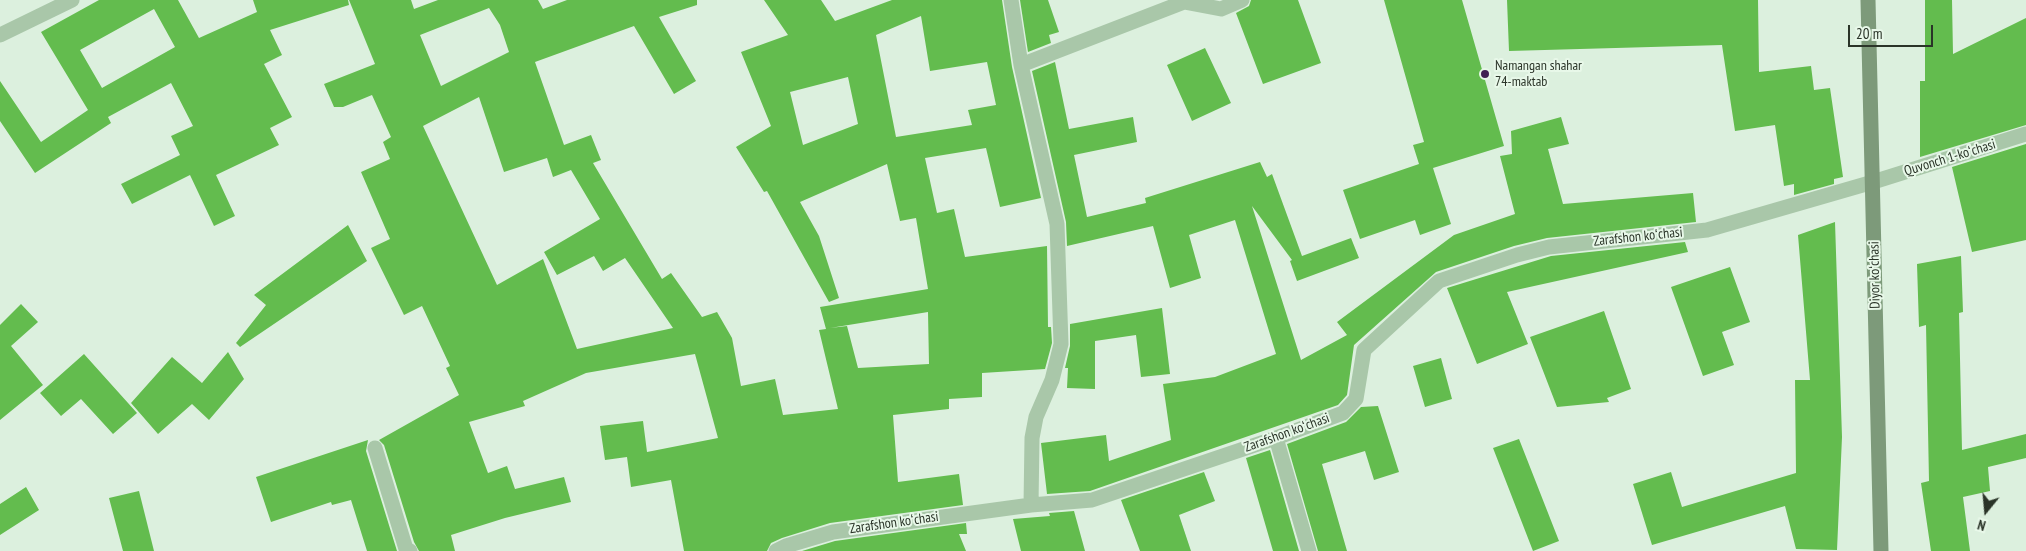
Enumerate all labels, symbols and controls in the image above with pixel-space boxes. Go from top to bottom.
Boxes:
scale bar [1851,15,1936,47]
text: 20 m [1856,24,1882,43]
place label: Namangan shahar 74-maktab [1495,58,1582,90]
marker: Namangan shahar 74-maktab [1479,68,1491,80]
street label: Quvonch 1-koʻchasi [1902,136,1998,180]
street label: Zarafshon koʻchasi [1593,224,1683,250]
street label: Diyor koʻchasi [1866,241,1884,309]
street label: Zarafshon koʻchasi [1242,410,1332,456]
north arrow [1961,486,2011,536]
street label: Zarafshon koʻchasi [848,508,940,538]
text: N [1975,516,1988,535]

